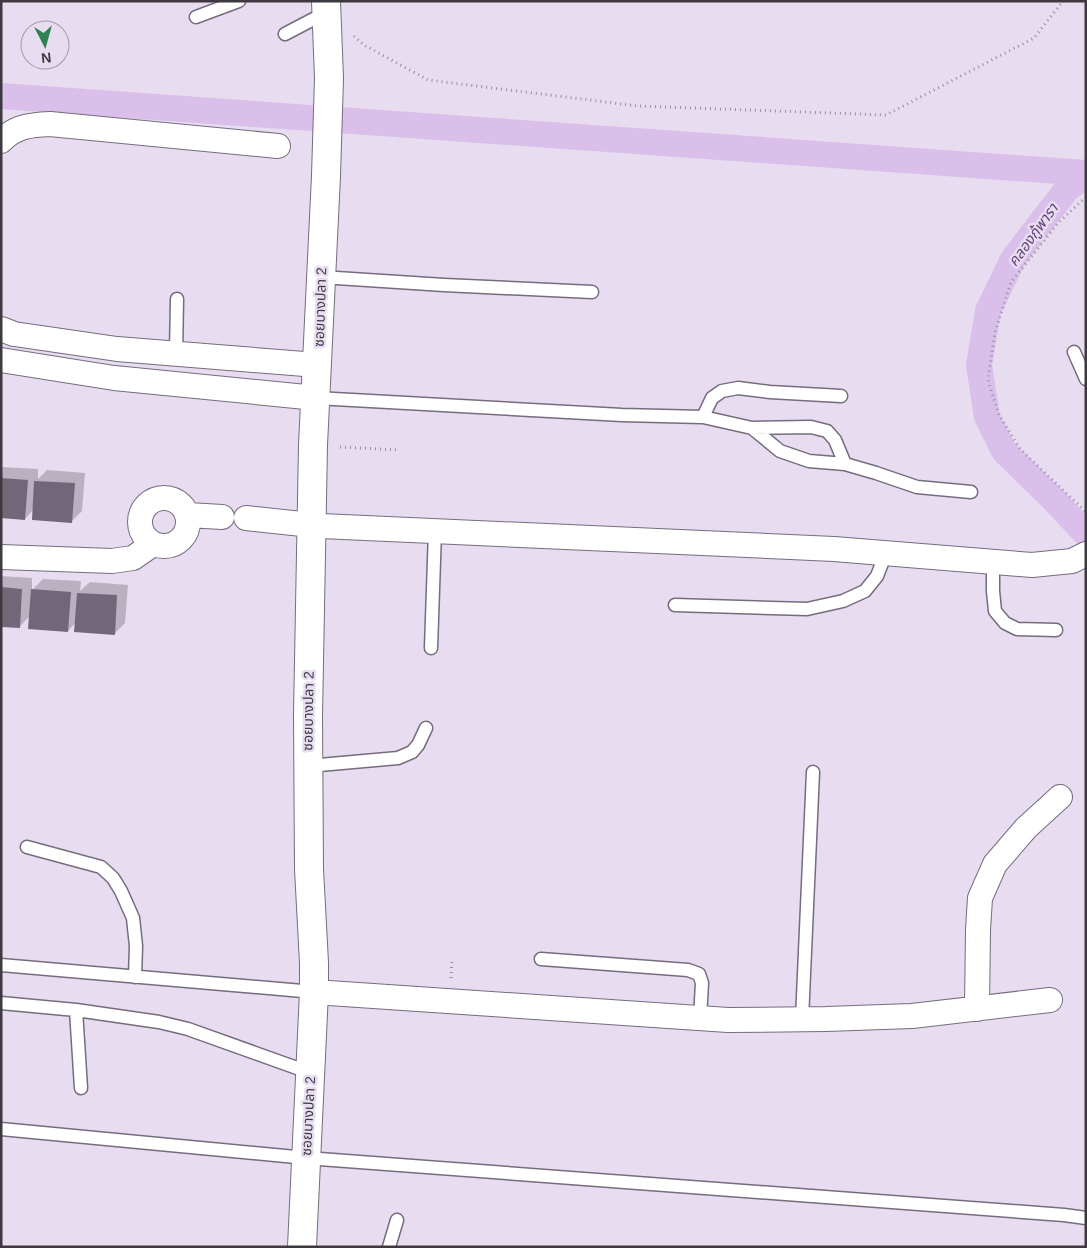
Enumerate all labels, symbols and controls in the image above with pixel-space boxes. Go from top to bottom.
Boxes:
north arrow [20,20,70,70]
text: N [40,49,52,66]
water label: คลองกู้พารา [1004,199,1062,270]
street label: ซอยบางปลา 2 [311,267,329,347]
street label: ซอยบางปลา 2 [299,671,317,751]
street label: ซอยบางปลา 2 [298,1076,318,1156]

